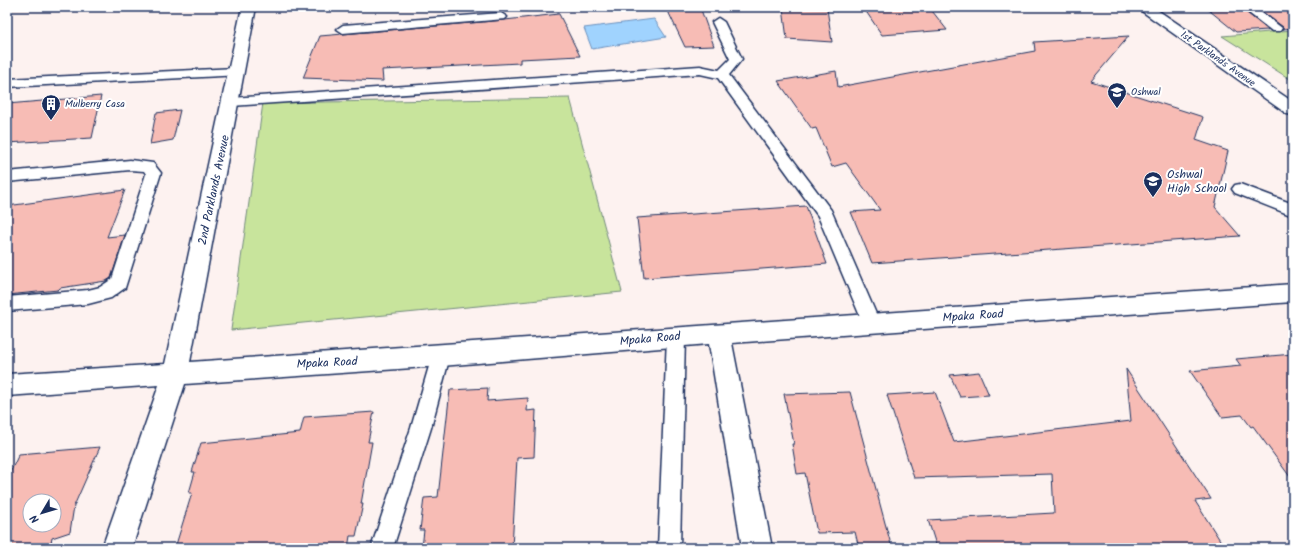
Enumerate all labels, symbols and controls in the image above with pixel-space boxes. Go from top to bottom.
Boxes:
street label: 1st Parklands Avenue [1177,27,1259,91]
school or university icon: Oshwal [1106,81,1128,109]
place label: Oshwal [1131,84,1161,100]
building icon: Mulberry Casa [40,93,62,121]
place label: Mulberry Casa [65,96,125,112]
street label: 2nd Parklands Avenue [193,133,235,247]
place label: Oshwal High School [1167,165,1227,198]
school or university icon: Oshwal High School [1142,170,1164,198]
street label: Mpaka Road [942,304,1005,328]
street label: Mpaka Road [619,327,682,351]
street label: Mpaka Road [296,352,359,374]
north arrow [22,493,62,533]
text: N [26,510,44,527]

